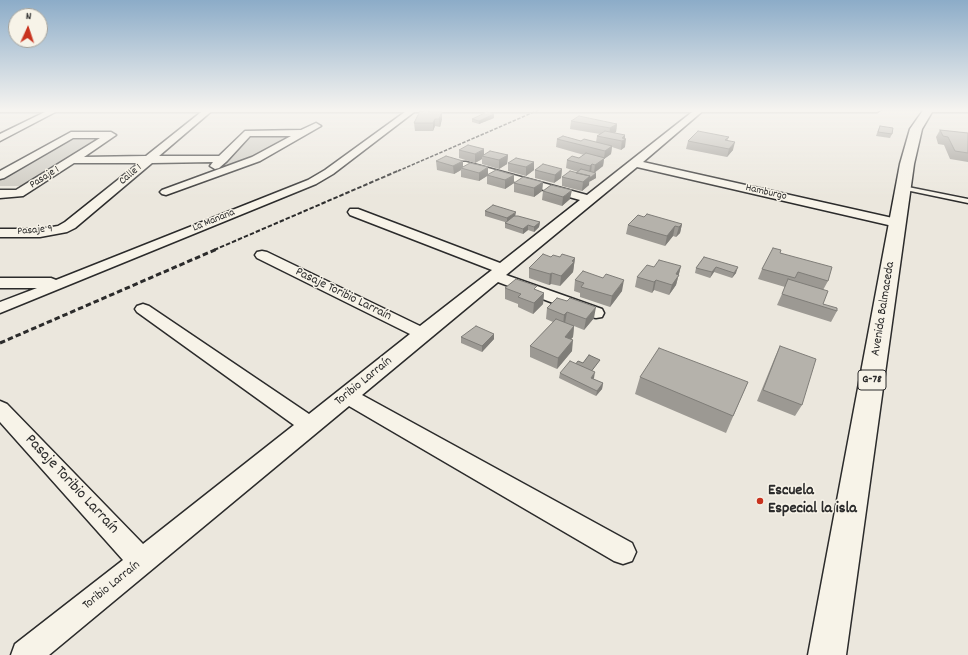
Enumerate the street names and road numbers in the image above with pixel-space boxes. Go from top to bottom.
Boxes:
street label: Calle 1 [117,162,145,188]
street label: Pasaje 1 [28,164,62,192]
street label: Hamburgo [744,182,788,204]
street label: La Manana [191,207,237,235]
street label: Pasaje 9 [17,223,53,239]
street label: Avenida Balmaceda [869,261,899,357]
street label: Pasaje Toribio Larraín [292,265,394,325]
street label: Toribio Larraín [332,354,396,410]
road number: G-78 [858,370,886,390]
street label: Pasaje Toribio Larraín [20,431,122,539]
street label: Toribio Larraín [80,558,144,614]

